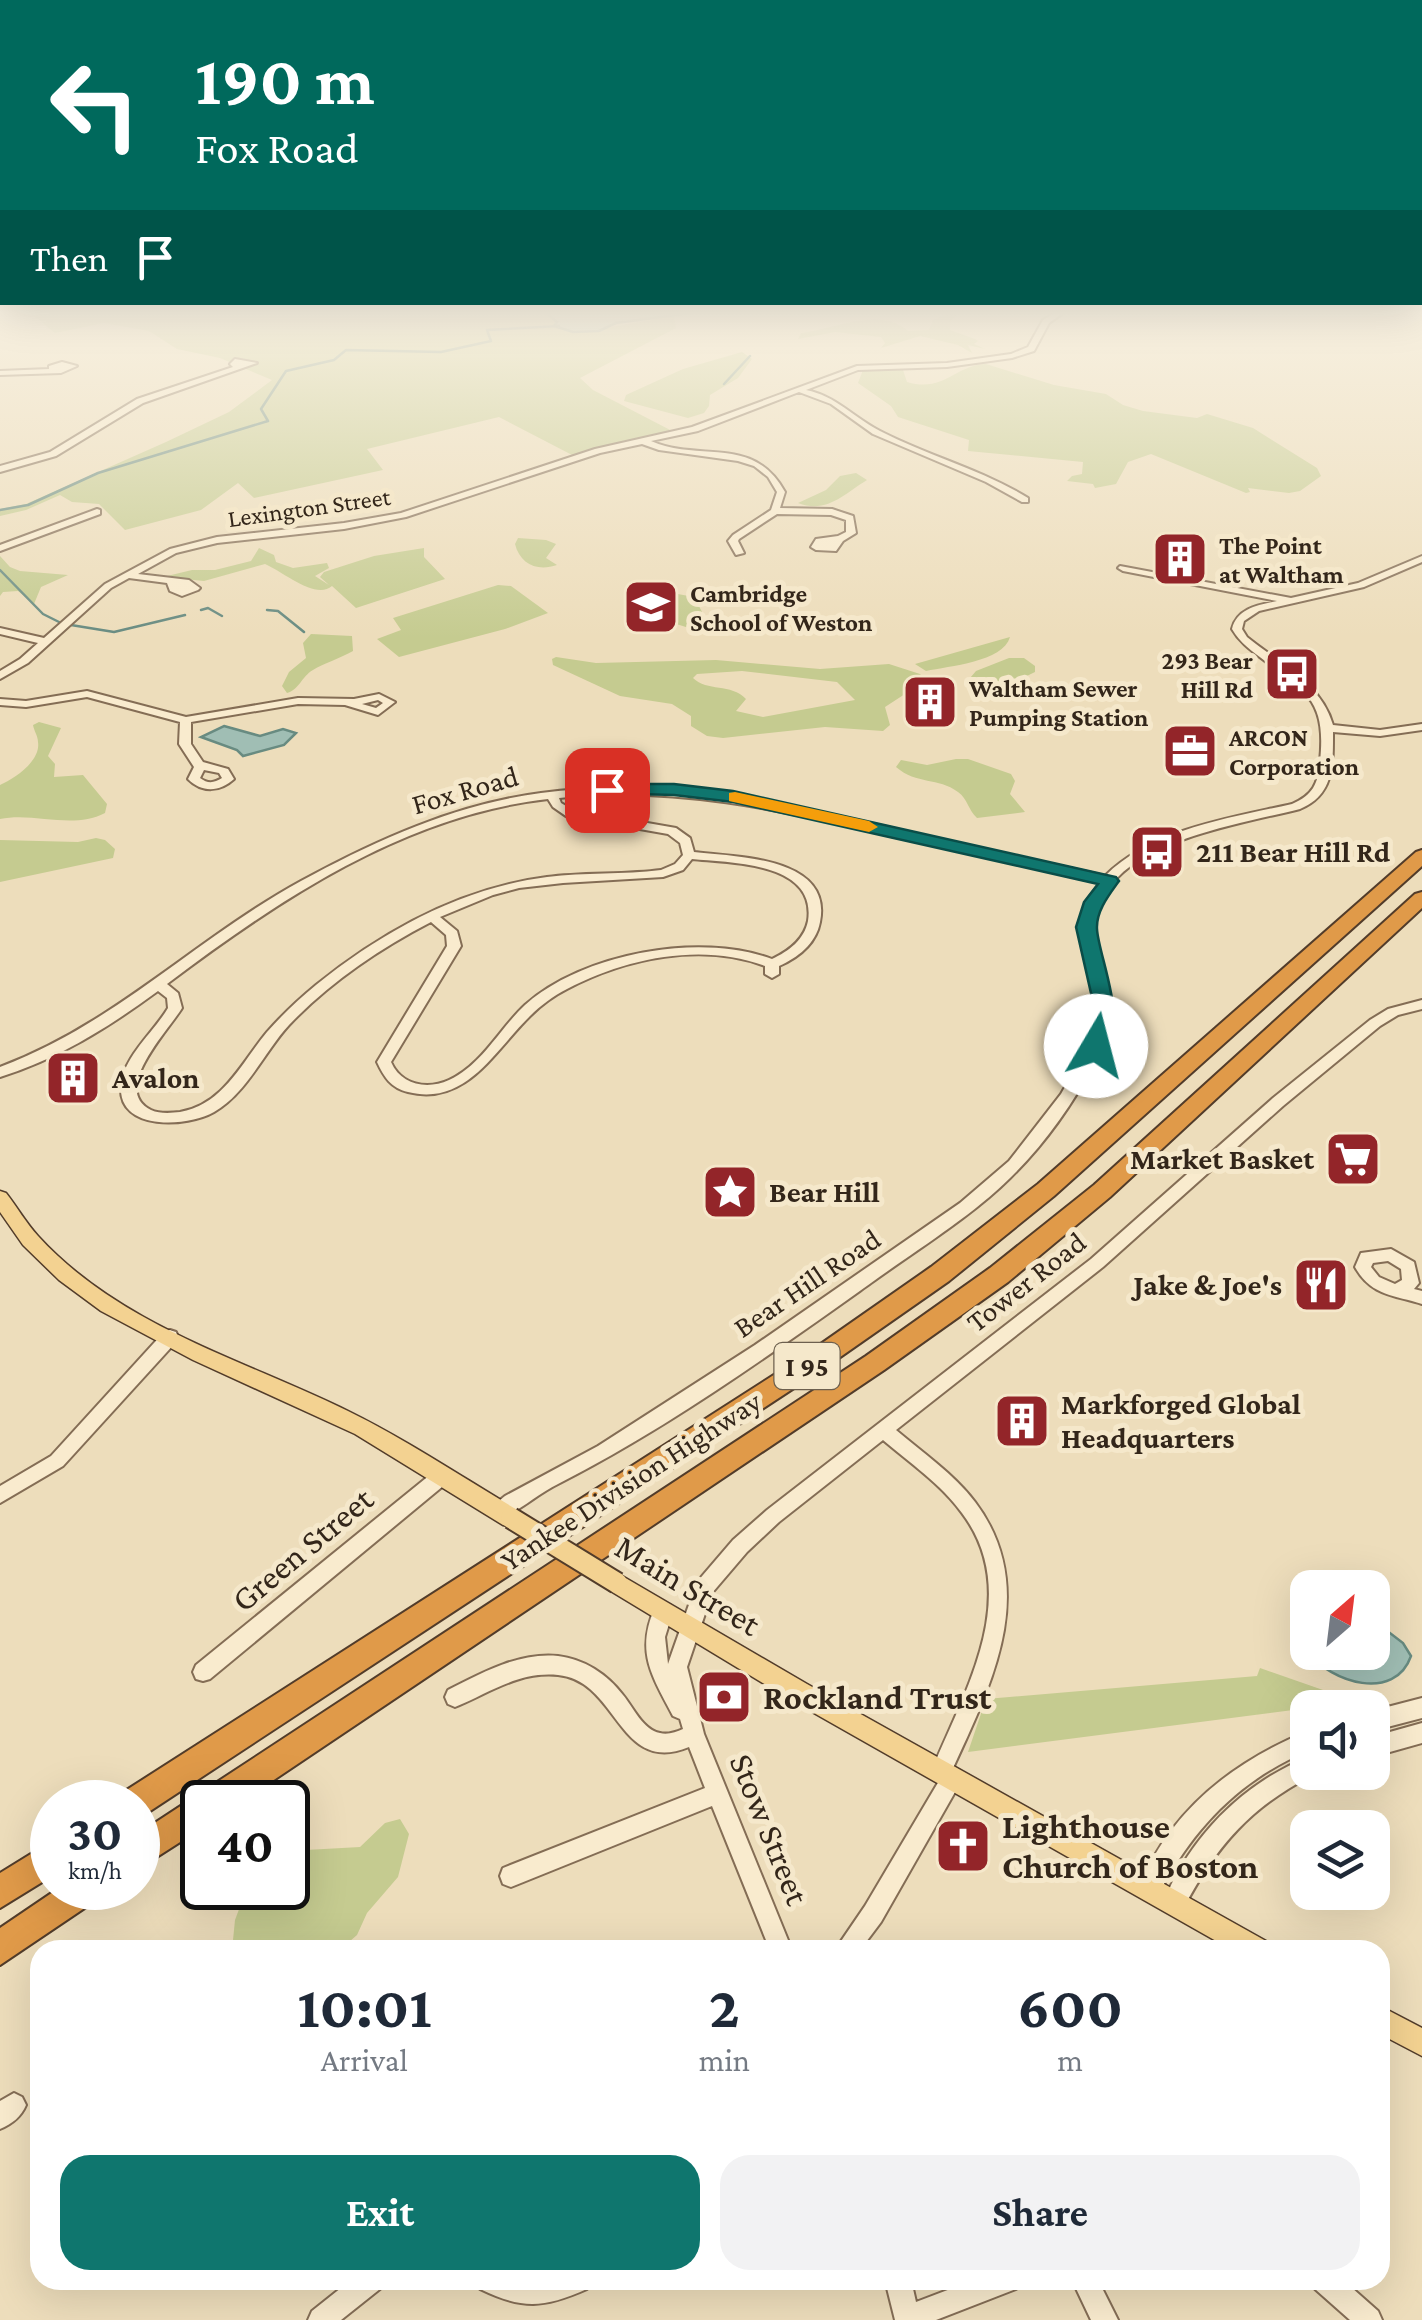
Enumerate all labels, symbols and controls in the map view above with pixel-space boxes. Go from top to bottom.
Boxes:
icon: left [30,40,160,170]
text: 190 m [195,41,375,119]
text: Fox Road [195,123,359,173]
icon: arrive [128,230,183,285]
text: Then [30,237,108,279]
street label: Lexington Street [226,483,393,533]
building icon: The Point at Waltham [1150,529,1210,589]
place label: The Point at Waltham [1219,532,1344,588]
school or university icon: Cambridge School of Weston [621,577,681,637]
place label: Cambridge School of Weston [690,580,873,636]
bus stop icon: 293 Bear Hill Rd [1262,644,1322,704]
place label: 293 Bear Hill Rd [1162,647,1253,703]
building icon: Waltham Sewer Pumping Station [900,672,960,732]
place label: Waltham Sewer Pumping Station [968,675,1149,731]
office icon: ARCON Corporation [1160,721,1220,781]
place label: ARCON Corporation [1228,724,1360,780]
pin [565,748,650,833]
street label: Fox Road [408,759,522,820]
icon: arrive [580,763,635,818]
bus stop icon: 211 Bear Hill Rd [1127,822,1187,882]
place label: 211 Bear Hill Rd [1196,835,1391,868]
position arrow [1044,994,1148,1098]
building icon: Avalon [43,1048,103,1108]
place label: Avalon [111,1061,200,1094]
supermarket icon: Market Basket [1323,1129,1383,1189]
place label: Market Basket [1130,1142,1314,1175]
place icon: Bear Hill [700,1162,760,1222]
place label: Bear Hill [769,1175,880,1208]
street label: Bear Hill Road [727,1221,886,1344]
street label: Tower Road [960,1225,1092,1338]
restaurant icon: Jake & Joe's [1291,1255,1351,1315]
place label: Jake & Joe's [1131,1268,1282,1301]
road number: I 95 [774,1343,840,1389]
street label: Yankee Division Highway [494,1384,768,1578]
place label: Markforged Global Headquarters [1061,1387,1301,1454]
building icon: Markforged Global Headquarters [992,1391,1052,1451]
street label: Green Street [224,1479,381,1620]
street label: Main Street [608,1527,767,1644]
north arrow [1290,1570,1390,1670]
map controls [1290,1570,1390,1910]
bank icon: Rockland Trust [694,1667,754,1727]
place label: Rockland Trust [763,1678,992,1717]
button: sound [1290,1690,1390,1790]
street label: Stow Street [722,1748,818,1911]
speed limit sign: 40 [180,1780,310,1910]
text: 30 [68,1805,122,1861]
place label: Lighthouse Church of Boston [1002,1807,1258,1886]
button: layers [1290,1810,1390,1910]
church icon: Lighthouse Church of Boston [933,1816,993,1876]
text: km/h [68,1857,122,1884]
text: 10:01 [297,1973,432,2040]
text: 2 [709,1973,740,2040]
text: 600 [1017,1973,1123,2040]
text: Arrival [321,2042,408,2078]
text: min [699,2042,750,2078]
text: m [1057,2042,1083,2078]
button: Exit [60,2155,700,2270]
button: Share [720,2155,1360,2270]

